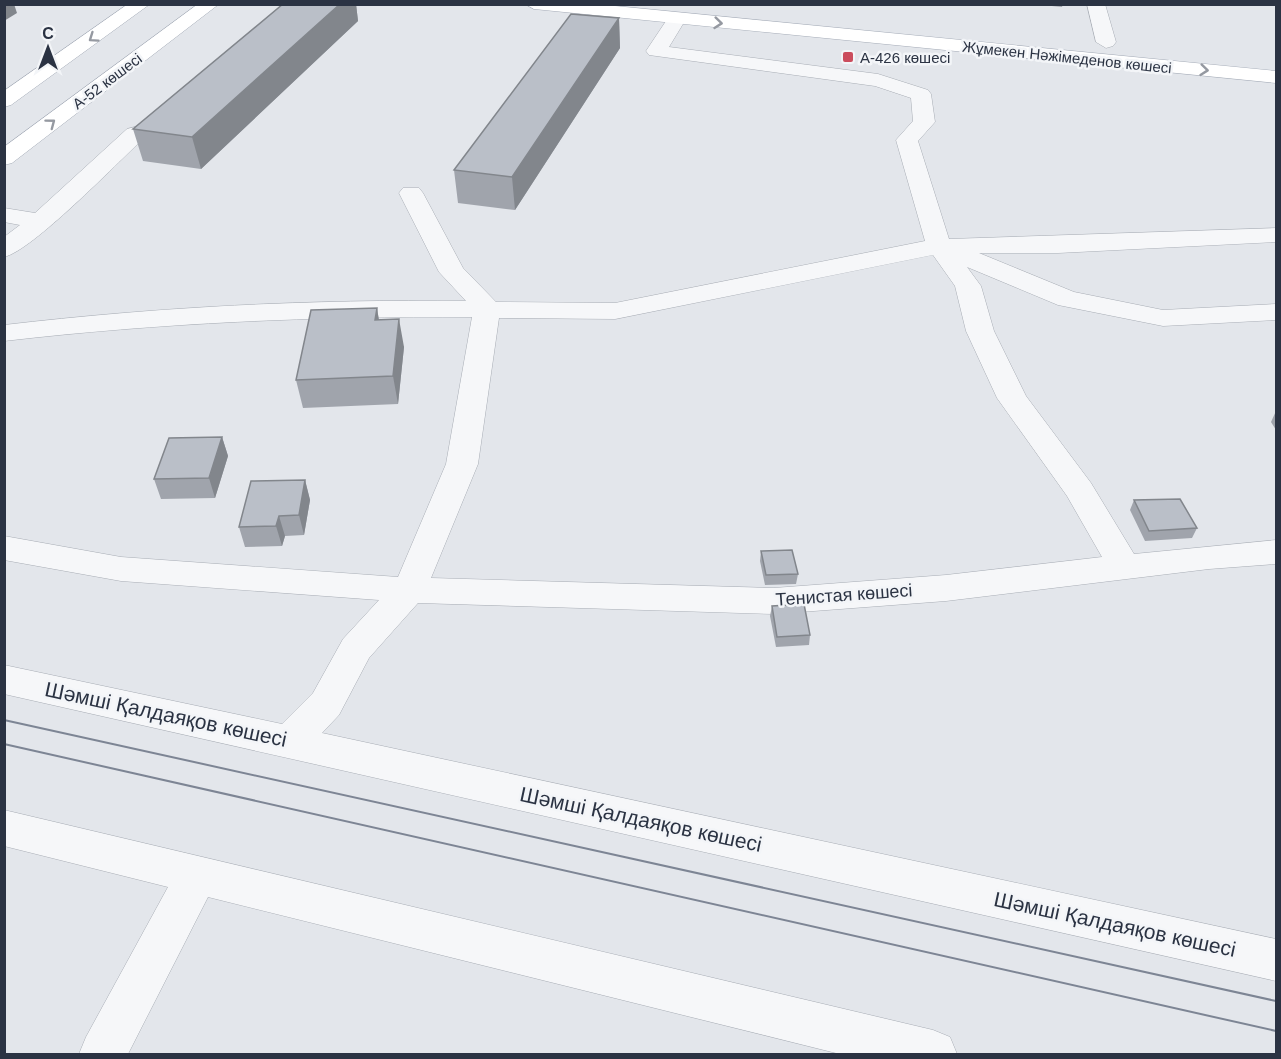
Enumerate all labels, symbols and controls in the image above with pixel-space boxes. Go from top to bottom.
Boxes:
one-way arrow [713,16,722,29]
north arrow [18,18,78,78]
text: С [42,25,54,42]
one-way arrow [89,31,100,42]
street label: Жұмекен Нәжімеденов көшесі [962,38,1172,76]
place label: А-426 көшесі [860,49,950,66]
street label: А-52 көшесі [69,50,145,112]
marker: А-426 көшесі [841,50,855,64]
one-way arrow [1200,63,1209,76]
one-way arrow [45,120,56,131]
street label: Тенистая көшесі [775,580,913,610]
street label: Шәмші Қалдаяқов көшесі [43,677,289,751]
street label: Шәмші Қалдаяқов көшесі [518,782,764,856]
street label: Шәмші Қалдаяқов көшесі [992,887,1238,961]

